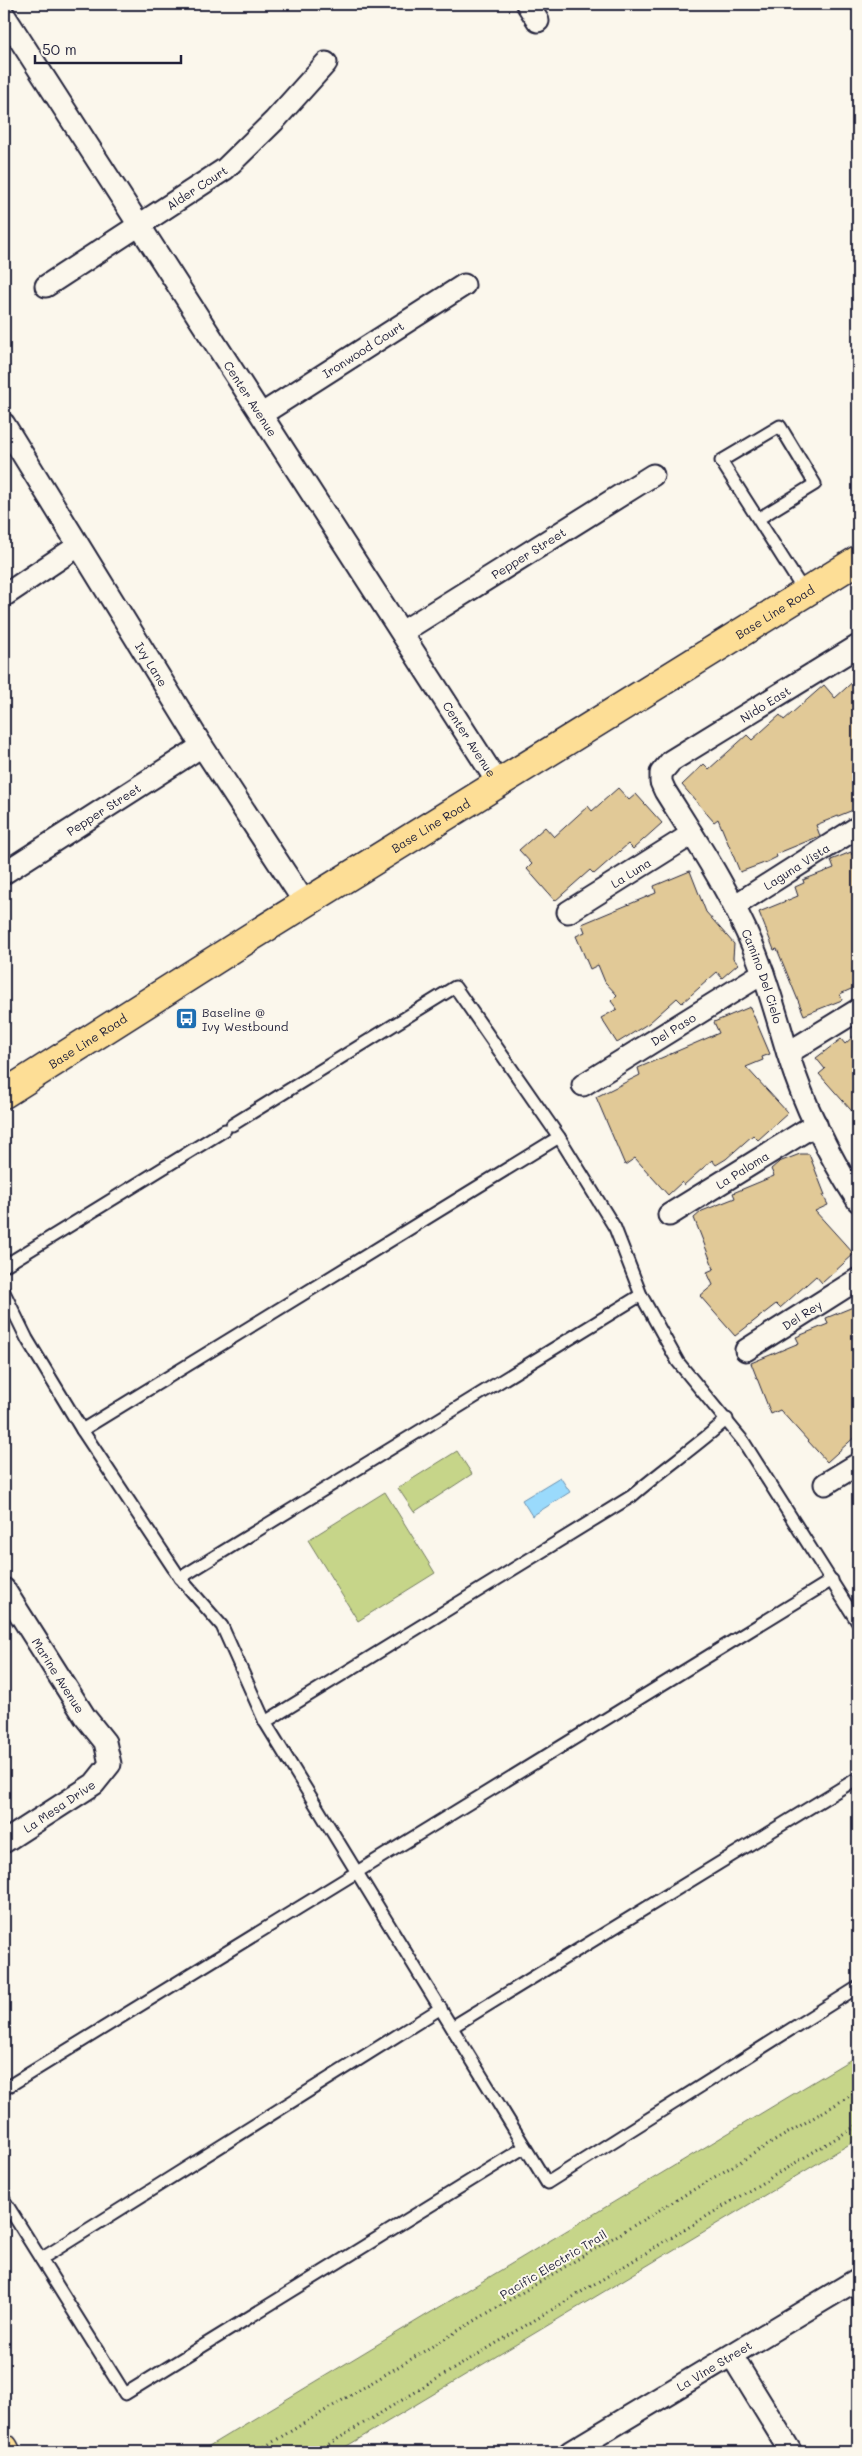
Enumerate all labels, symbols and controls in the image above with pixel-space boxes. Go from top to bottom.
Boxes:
scale bar [35,32,181,64]
text: 50 m [42,39,77,59]
street label: Alder Court [163,162,230,213]
street label: Ironwood Court [319,317,407,381]
street label: Center Avenue [220,358,281,439]
street label: Pepper Street [488,524,569,582]
street label: Base Line Road [732,581,817,642]
street label: Ivy Lane [132,639,172,690]
street label: Nido East [737,682,793,726]
street label: Center Avenue [440,698,500,780]
street label: Pepper Street [63,780,143,839]
street label: Base Line Road [388,795,473,856]
street label: Laguna Vista [760,839,832,893]
street label: La Luna [607,854,654,891]
street label: Camino Del Cielo [738,926,786,1025]
place label: Baseline @ Ivy Westbound [202,1004,289,1034]
bus stop icon: Baseline @ Ivy Westbound [174,1007,198,1031]
street label: Del Paso [647,1009,699,1049]
street label: Base Line Road [45,1010,130,1072]
street label: La Paloma [713,1147,772,1192]
street label: Del Rey [779,1296,825,1333]
street label: Marine Avenue [29,1634,88,1716]
street label: La Mesa Drive [20,1776,98,1836]
street label: Pacific Electric Trail [497,2226,609,2302]
street label: La Vine Street [673,2337,755,2394]

